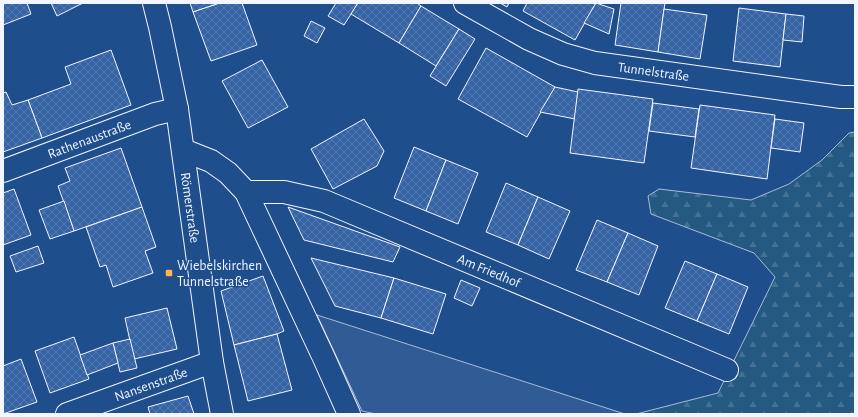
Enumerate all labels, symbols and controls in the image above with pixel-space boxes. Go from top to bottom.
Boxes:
street label: Tunnelstraße [617,60,690,84]
street label: Rathenaustraße [46,118,133,162]
street label: Römerstraße [178,172,201,244]
street label: Am Friedhof [455,252,523,291]
place label: Wiebelskirchen Tunnelstraße [177,259,262,289]
marker: Wiebelskirchen Tunnelstraße [164,268,174,278]
street label: Nansenstraße [113,365,189,404]

